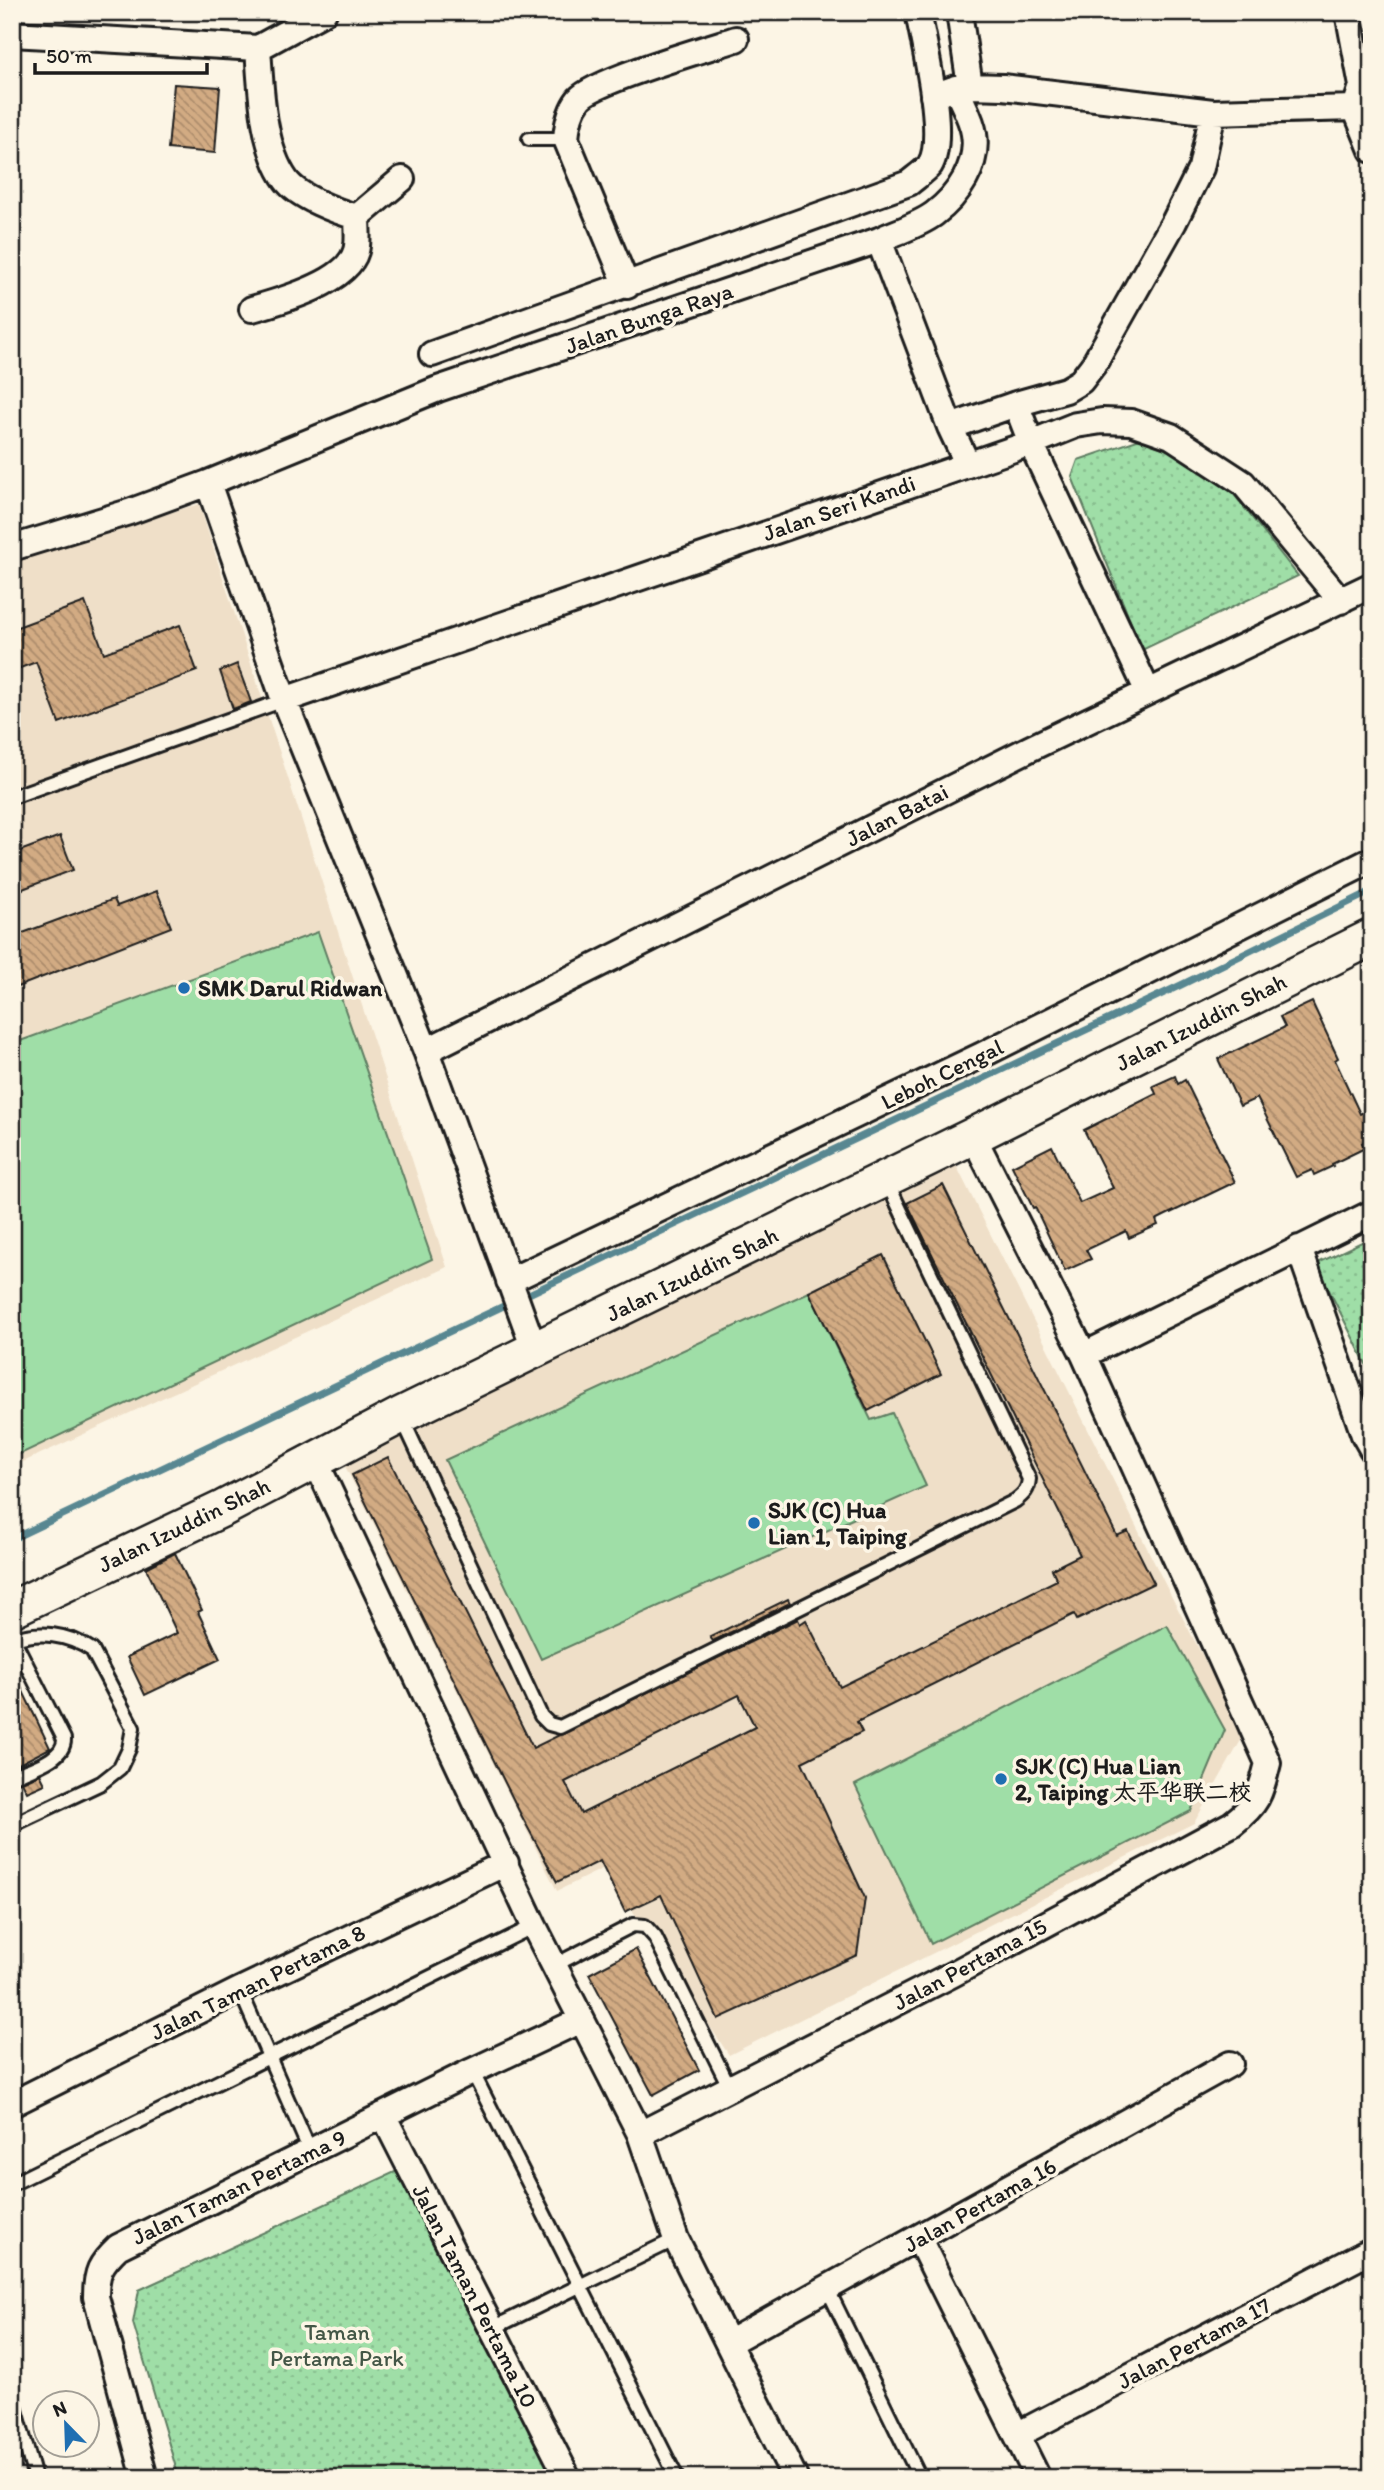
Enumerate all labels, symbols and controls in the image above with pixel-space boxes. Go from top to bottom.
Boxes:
scale bar [35,32,206,76]
text: 50 m [46,43,93,68]
street label: Jalan Bunga Raya [561,276,737,360]
street label: Jalan Seri Kandi [759,469,919,547]
street label: Jalan Batai [841,777,953,853]
street label: Jalan Izuddin Shah [1111,967,1291,1077]
place label: SMK Darul Ridwan [198,974,383,1002]
marker: SMK Darul Ridwan [176,980,192,996]
street label: Leboh Cengal [876,1032,1008,1116]
street label: Jalan Izuddin Shah [602,1220,783,1328]
street label: Jalan Izuddin Shah [94,1471,275,1579]
place label: SJK (C) Hua Lian 1, Taiping [768,1496,908,1550]
marker: SJK (C) Hua Lian 1, Taiping [746,1515,762,1531]
place label: SJK (C) Hua Lian 2, Taiping 太平华联二校 [1015,1752,1251,1806]
marker: SJK (C) Hua Lian 2, Taiping 太平华联二校 [993,1771,1009,1787]
street label: Jalan Pertama 15 [889,1912,1051,2016]
street label: Jalan Taman Pertama 8 [146,1918,370,2046]
street label: Jalan Taman Pertama 9 [127,2123,351,2251]
street label: Jalan Pertama 16 [899,2152,1061,2258]
street label: Jalan Taman Pertama 10 [406,2179,544,2413]
street label: Jalan Pertama 17 [1113,2291,1275,2395]
park label: Taman Pertama Park [270,2318,404,2372]
north arrow [32,2388,102,2458]
text: N [49,2396,70,2422]

